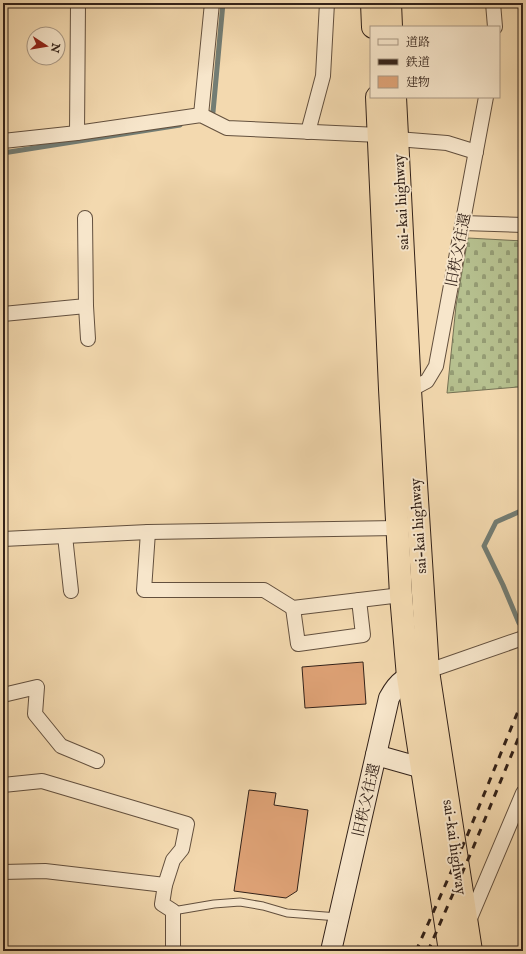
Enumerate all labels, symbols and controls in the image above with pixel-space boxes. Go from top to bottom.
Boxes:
north arrow [26,26,66,66]
legend [370,26,500,98]
text: 道路 [406,35,430,50]
text: N [47,41,63,54]
text: 鉄道 [405,55,430,70]
text: 建物 [406,75,430,90]
street label: sai-kai highway [389,153,413,250]
street label: 旧秩父往還 [442,211,475,289]
street label: sai-kai highway [406,477,431,575]
street label: 旧秩父往還 [349,761,384,839]
street label: sai-kai highway [438,798,471,897]

